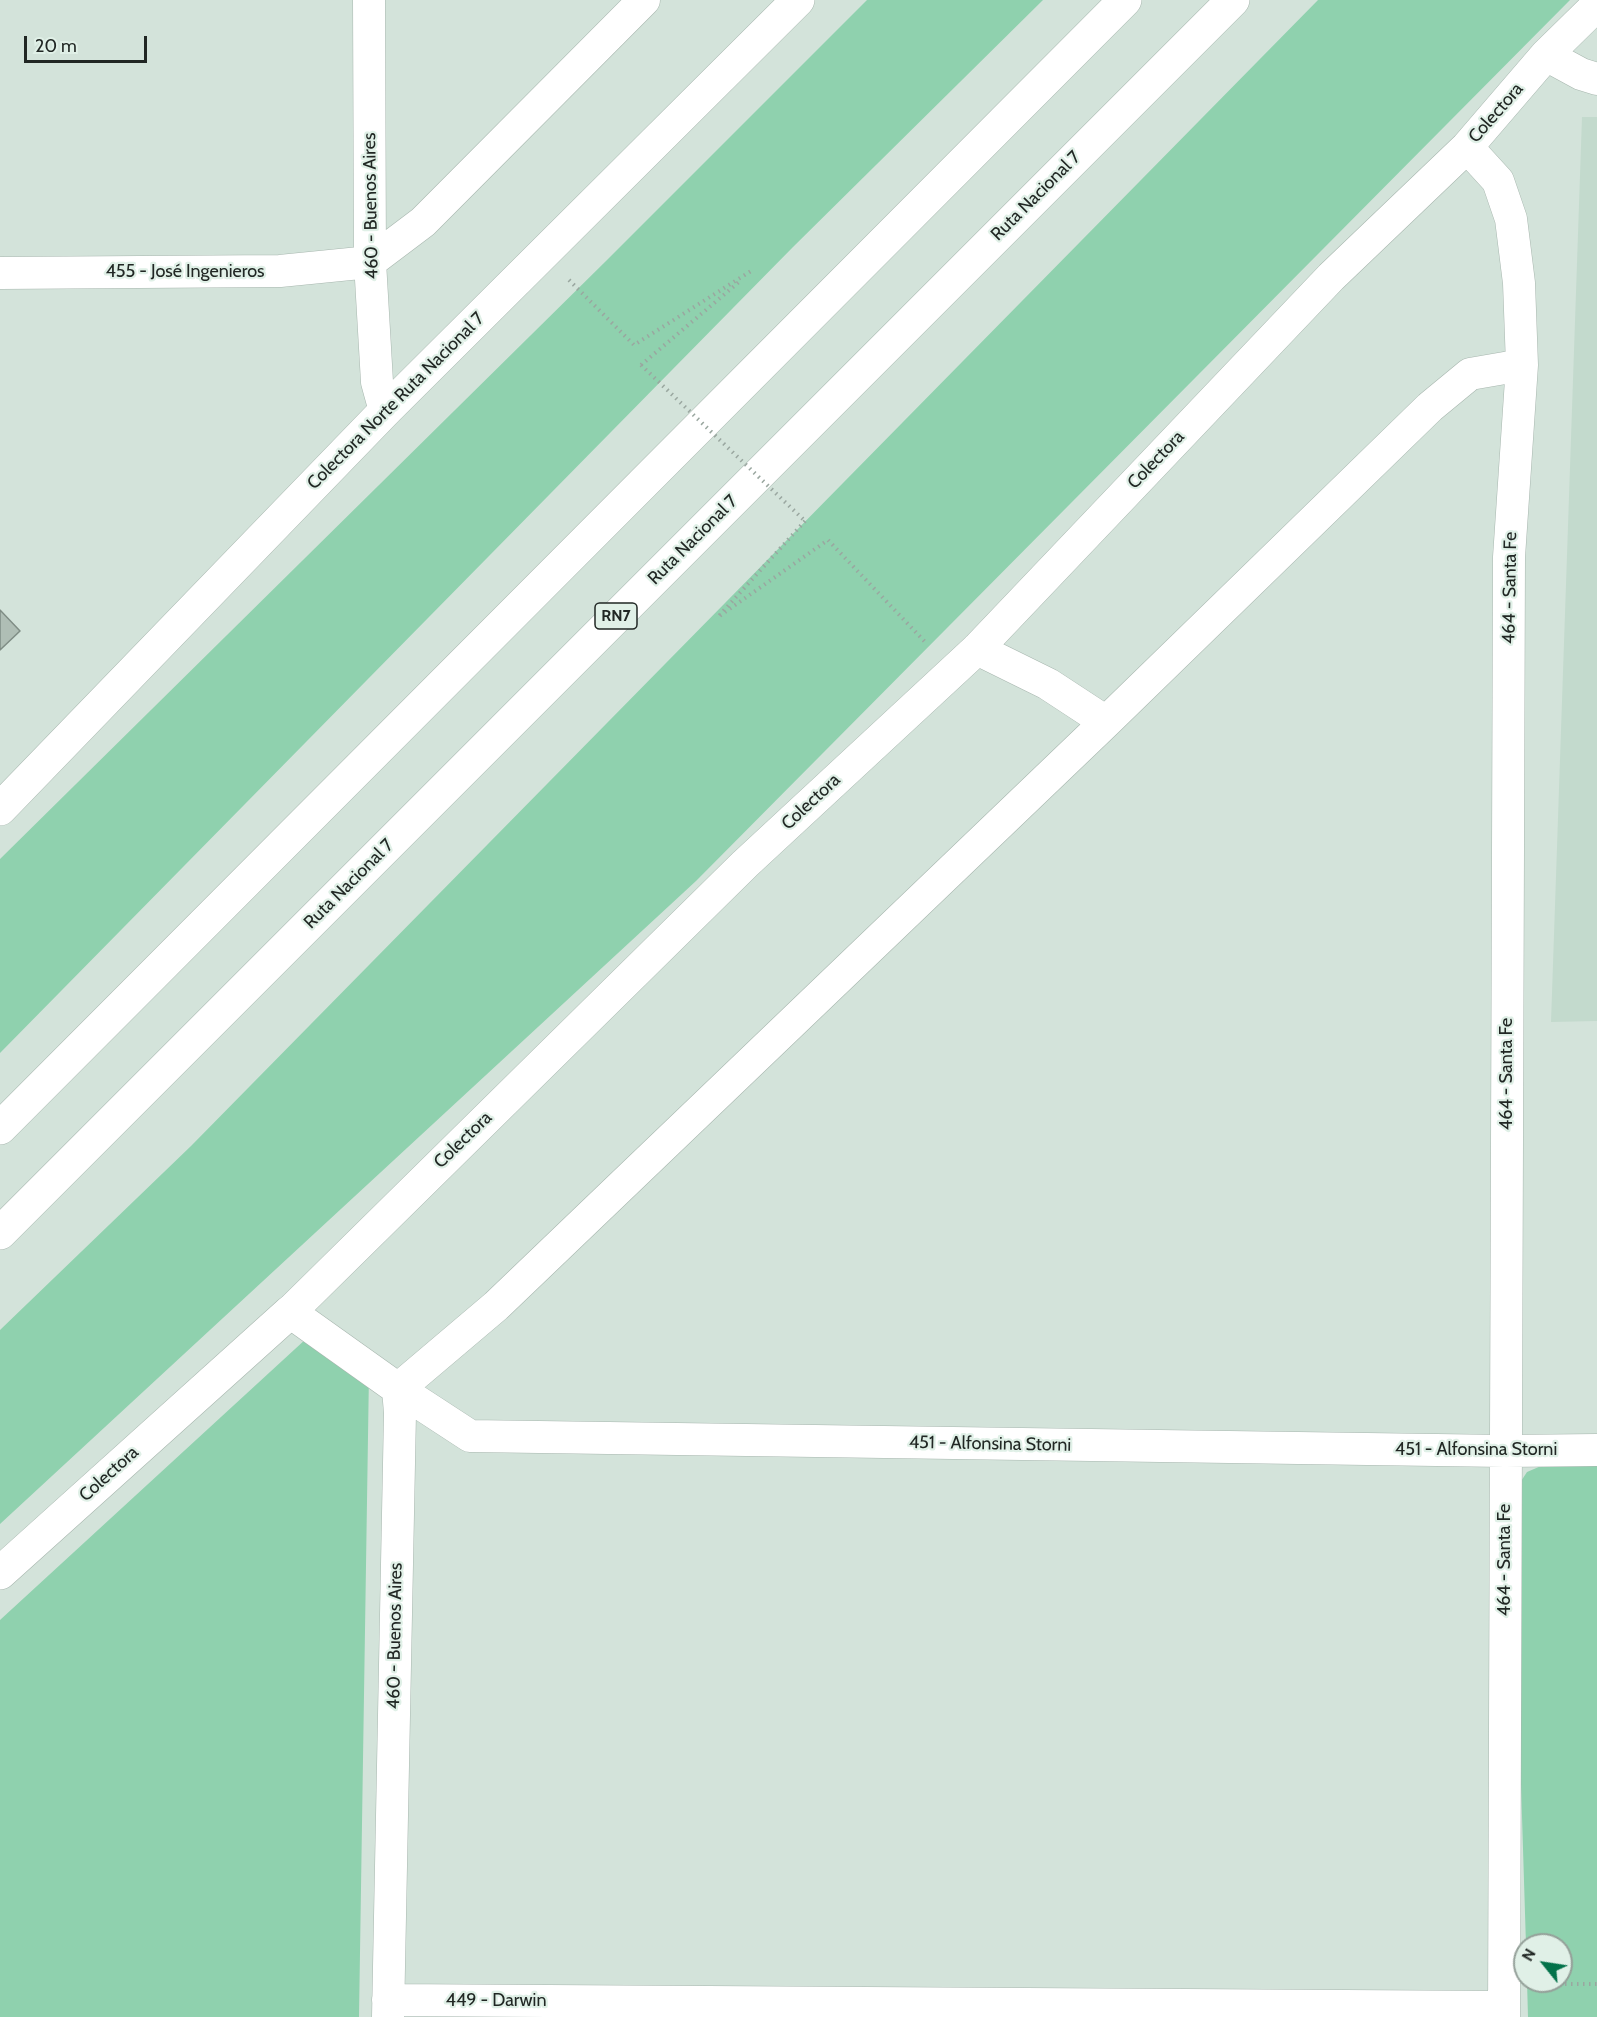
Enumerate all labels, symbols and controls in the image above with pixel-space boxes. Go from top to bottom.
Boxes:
scale bar [27,24,150,62]
text: 20 m [35,35,77,57]
street label: Colectora [1464,79,1528,147]
street label: 460 - Buenos Aires [359,132,383,280]
street label: Ruta Nacional 7 [987,147,1085,245]
street label: 455 - José Ingenieros [105,261,265,283]
street label: Colectora Norte Ruta Nacional 7 [303,308,489,494]
street label: Colectora [1123,426,1189,494]
street label: Ruta Nacional 7 [644,491,742,589]
street label: 464 - Santa Fe [1498,532,1522,644]
road number: RN7 [595,603,637,629]
street label: Colectora [777,769,845,835]
street label: Ruta Nacional 7 [300,835,398,933]
street label: 464 - Santa Fe [1496,1018,1518,1130]
street label: Colectora [429,1107,497,1173]
street label: 451 - Alfonsina Storni [909,1432,1071,1456]
street label: 451 - Alfonsina Storni [1395,1439,1557,1461]
street label: Colectora [75,1442,143,1506]
street label: 464 - Santa Fe [1494,1504,1516,1616]
street label: 460 - Buenos Aires [383,1562,407,1710]
north arrow [1513,1933,1573,1993]
text: N [1518,1945,1540,1964]
street label: 449 - Darwin [446,1990,546,2012]

